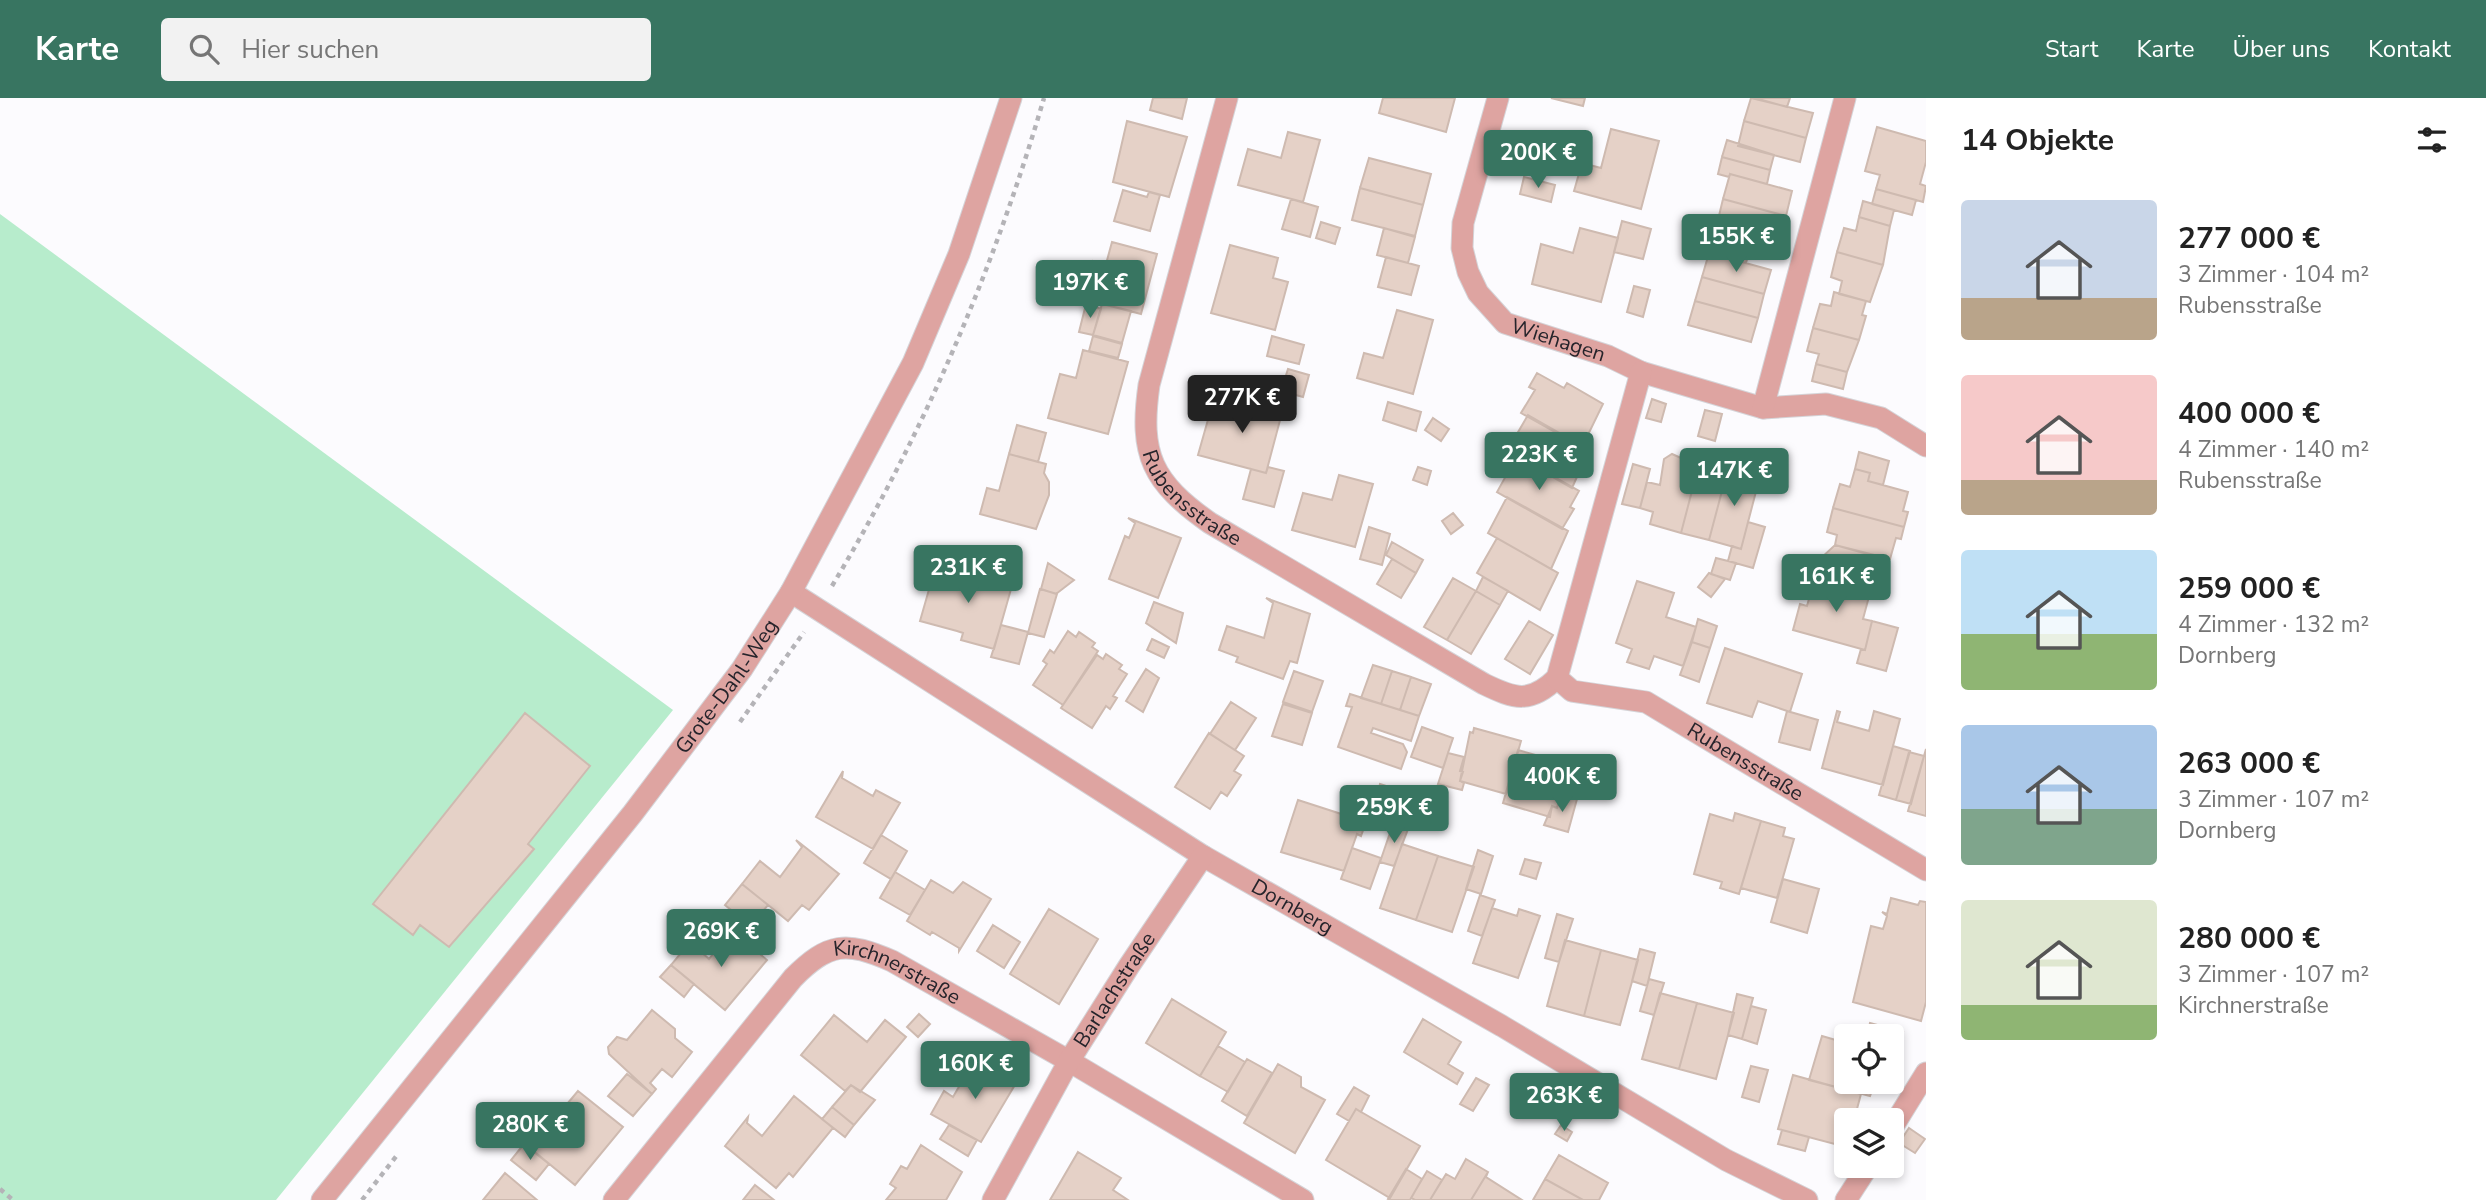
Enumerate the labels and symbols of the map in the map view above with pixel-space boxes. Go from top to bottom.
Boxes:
pin: 200K € [1481,130,1595,190]
pin: 155K € [1679,214,1793,274]
pin: 197K € [1033,260,1147,320]
street label: Wiehagen [1507,312,1609,368]
pin: 277K € [1185,376,1299,435]
pin: 223K € [1482,432,1596,492]
street label: Rubensstraße [1136,446,1247,553]
pin: 147K € [1677,448,1791,508]
pin: 231K € [911,546,1025,605]
pin: 161K € [1779,554,1893,614]
street label: Grote-Dahl-Weg [669,614,784,760]
street label: Rubensstraße [1682,716,1809,807]
pin: 400K € [1505,754,1619,814]
pin: 259K € [1337,786,1451,845]
street label: Dornberg [1246,872,1338,941]
pin: 269K € [664,910,778,969]
street label: Barlachstraße [1067,927,1162,1053]
street label: Kirchnerstraße [832,933,966,1011]
pin: 160K € [918,1042,1032,1101]
pin: 263K € [1507,1074,1621,1133]
pin: 280K € [473,1102,587,1162]

